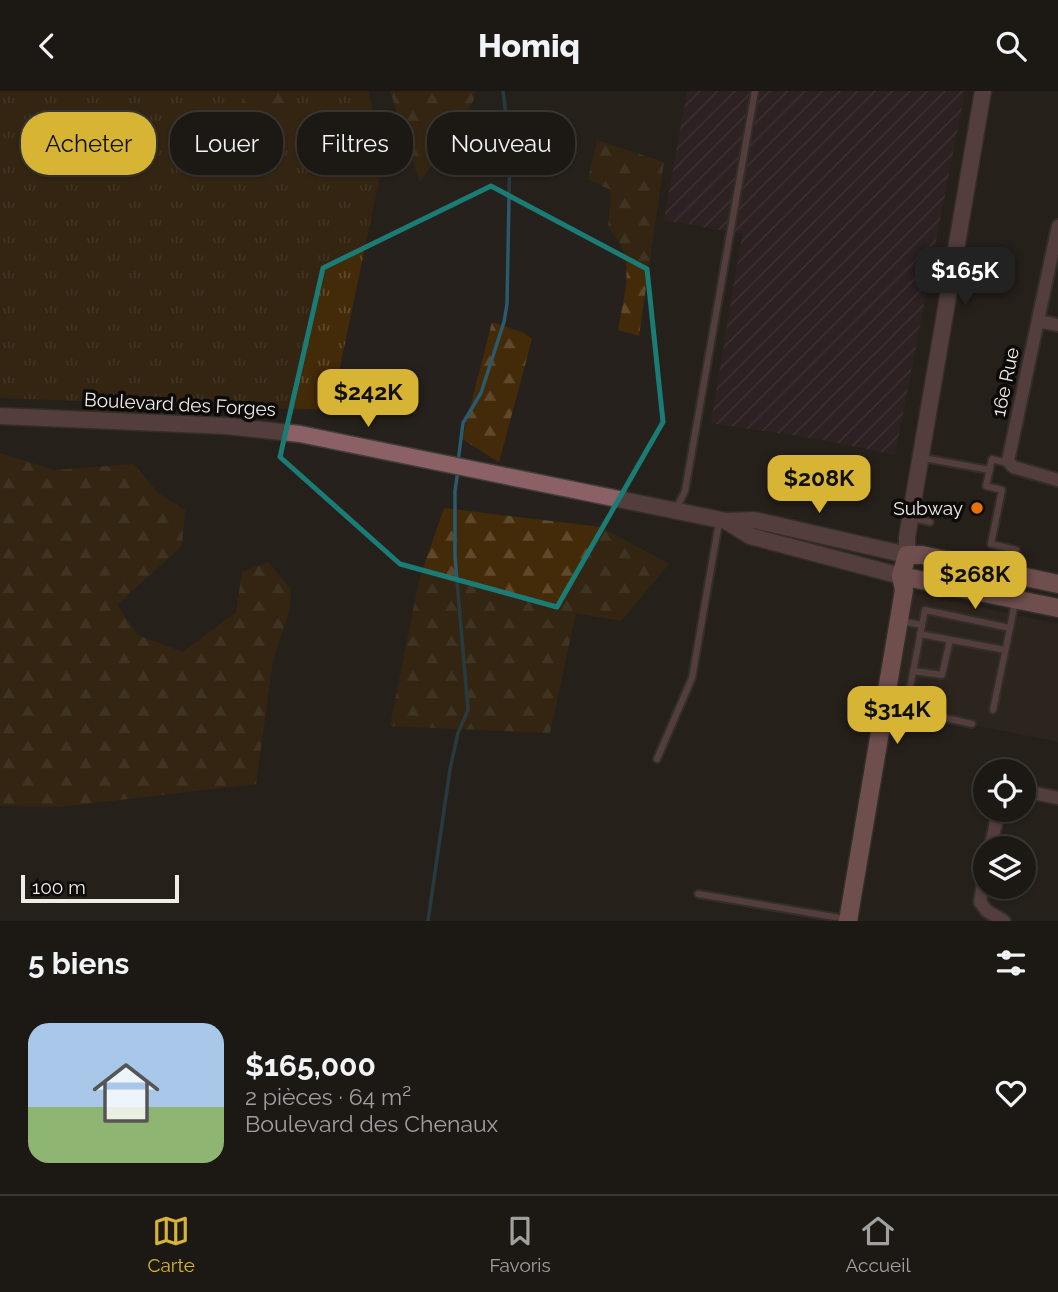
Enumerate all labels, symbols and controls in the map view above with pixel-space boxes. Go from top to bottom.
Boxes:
icon: back [28,27,66,65]
text: Homiq [478,27,580,64]
icon: search [992,27,1030,65]
chip: Acheter [21,112,156,175]
chip: Louer [170,112,283,175]
chip: Filtres [297,112,413,175]
chip: Nouveau [427,112,575,175]
pin: $165K [916,247,1014,307]
text: $165K [931,256,999,283]
street label: 16e Rue [987,345,1023,419]
pin: $242K [319,369,417,429]
text: $242K [333,378,403,405]
street label: Boulevard des Forges [84,388,276,420]
pin: $208K [770,455,868,515]
text: $208K [784,464,854,491]
place label: Subway [893,497,963,519]
marker: Subway [969,500,985,516]
pin: $268K [926,552,1024,611]
text: $268K [940,560,1010,587]
pin: $314K [848,687,946,746]
text: $314K [863,695,931,722]
map controls [973,759,1036,899]
button: locate [973,759,1036,822]
button: layers [973,836,1036,899]
scale bar [21,872,178,904]
text: 100 m [32,876,86,898]
icon: filters [992,944,1030,982]
text: 5 biens [28,946,129,981]
text: $165,000 [245,1048,376,1083]
icon: home [84,1051,168,1135]
icon: heart [992,1074,1030,1112]
text: 2 pièces · 64 m² [245,1083,411,1110]
text: Boulevard des Chenaux [245,1110,498,1137]
tab: Carte [147,1212,195,1276]
tab: Favoris [490,1212,551,1276]
tab: Accueil [846,1212,911,1276]

